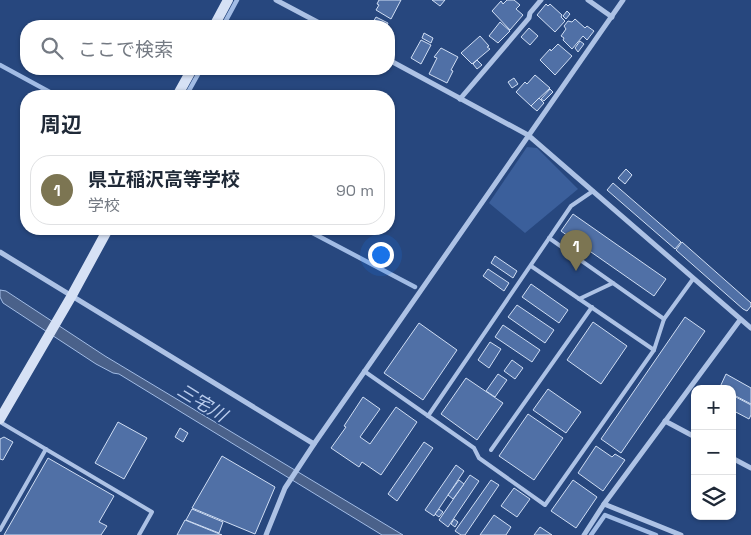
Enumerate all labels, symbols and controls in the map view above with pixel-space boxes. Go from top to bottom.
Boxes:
search box [20,20,395,75]
icon: search [38,34,66,62]
text: ここで検索 [78,37,173,62]
text: 周辺 [40,111,82,138]
text: 県立稲沢高等学校 [88,167,240,192]
text: 1 [53,180,61,201]
text: 90 m [336,180,374,201]
text: 学校 [88,195,120,216]
pin: 1 [560,230,592,271]
your location [368,242,394,268]
water label: 三宅川 [173,379,233,428]
map controls [691,385,736,520]
button: + [691,385,736,430]
button: − [691,430,736,475]
button: layers [691,475,736,520]

